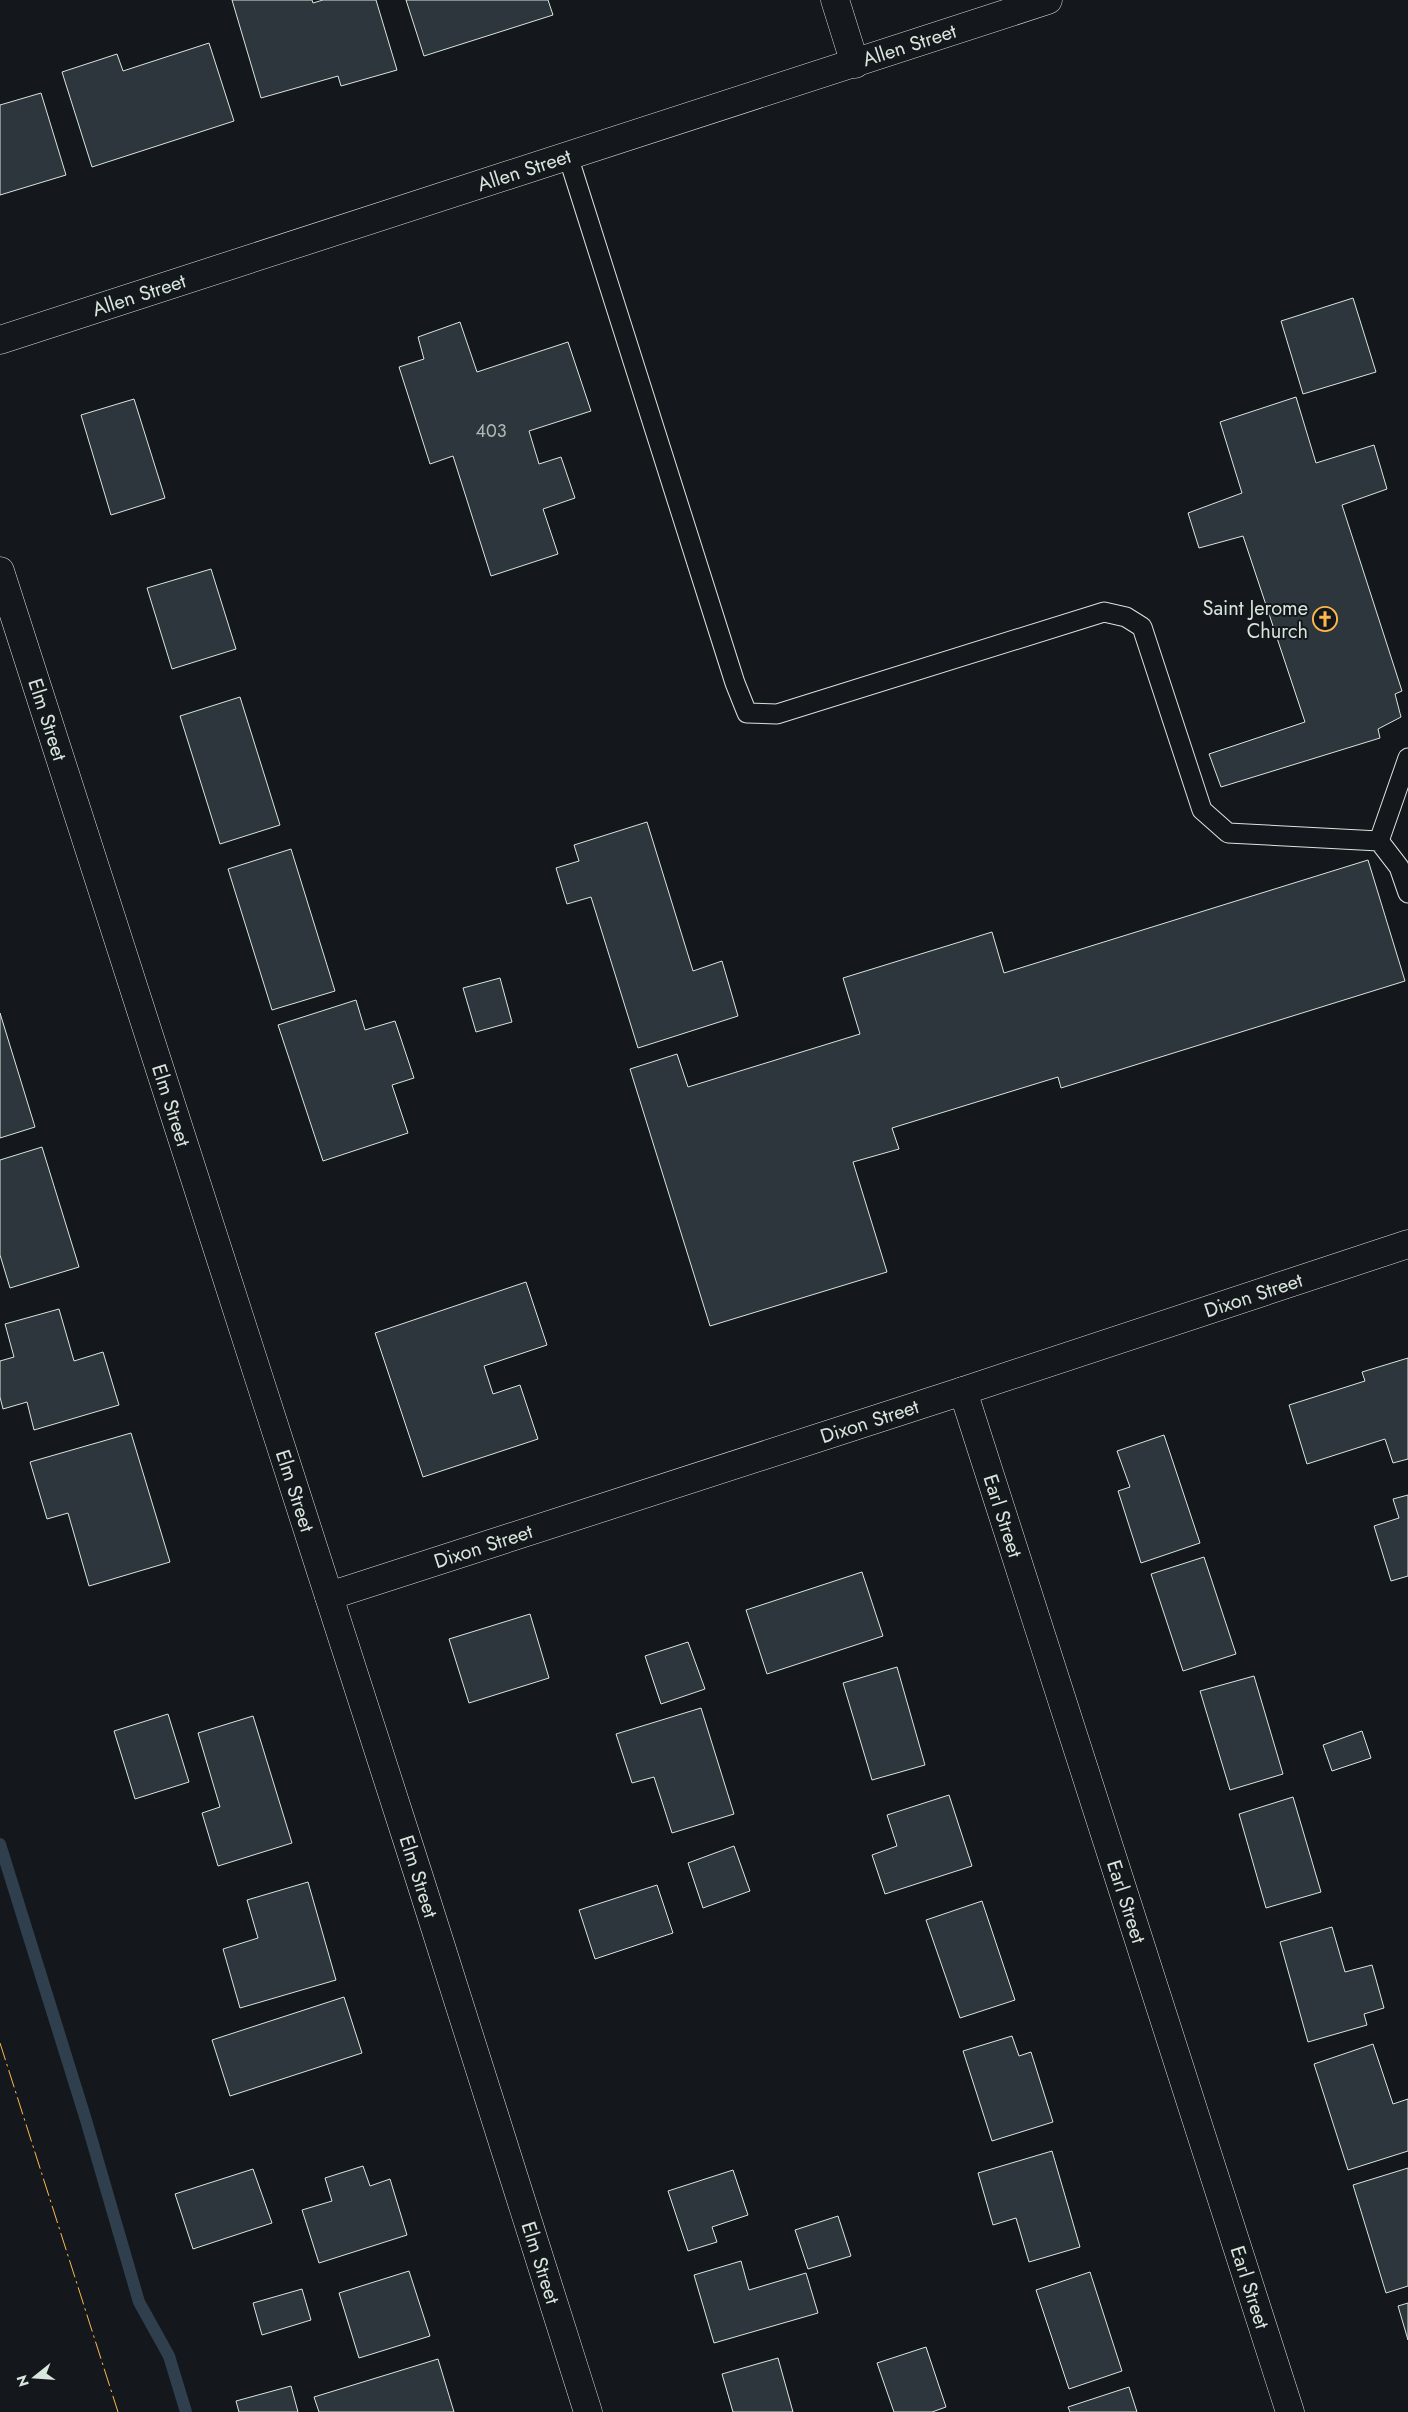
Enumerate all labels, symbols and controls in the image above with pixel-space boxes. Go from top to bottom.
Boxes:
street label: Allen Street [859,16,960,74]
street label: Allen Street [473,141,575,199]
street label: Allen Street [88,266,190,324]
house number: 403 [475,418,507,444]
place label: Saint Jerome Church [1202,594,1308,646]
church icon: Saint Jerome Church [1312,606,1338,632]
street label: Elm Street [21,675,75,765]
street label: Elm Street [145,1060,198,1150]
street label: Dixon Street [1200,1265,1306,1325]
street label: Dixon Street [816,1392,923,1451]
street label: Elm Street [268,1446,322,1536]
street label: Earl Street [976,1470,1030,1561]
street label: Dixon Street [430,1517,536,1576]
street label: Elm Street [392,1832,446,1922]
street label: Earl Street [1100,1856,1153,1947]
street label: Elm Street [514,2218,568,2308]
street label: Earl Street [1223,2242,1277,2333]
north arrow [10,2352,60,2402]
text: N [11,2373,34,2389]

